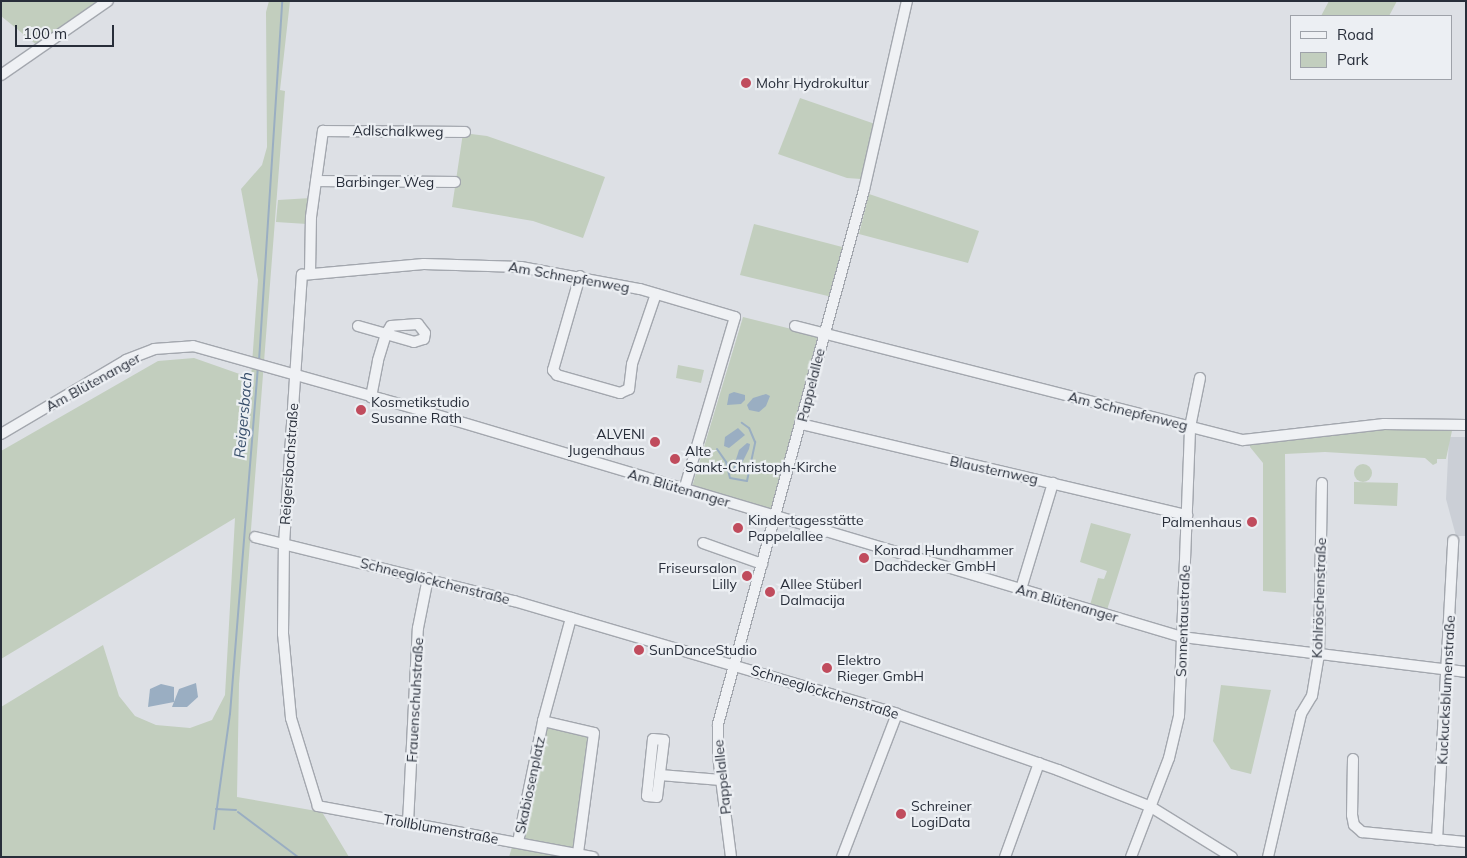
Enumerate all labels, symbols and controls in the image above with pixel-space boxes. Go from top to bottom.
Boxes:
scale bar [18,15,116,47]
legend [1290,15,1452,80]
text: 100 m [23,24,67,43]
text: Road [1337,25,1374,44]
text: Park [1337,50,1369,69]
place label: Mohr Hydrokultur [756,75,869,91]
marker: Mohr Hydrokultur [740,77,752,89]
street label: Adlschalkweg [352,122,444,140]
street label: Barbinger Weg [336,174,434,190]
street label: Am Schnepfenweg [507,258,631,296]
street label: Pappelallee [794,346,828,424]
street label: Am Blütenanger [43,349,143,415]
water label: Reigersbach [230,371,256,459]
street label: Am Schnepfenweg [1066,388,1190,434]
place label: Kosmetikstudio Susanne Rath [371,394,469,427]
street label: Reigersbachstraße [276,403,302,525]
marker: Kosmetikstudio Susanne Rath [355,404,367,416]
place label: ALVENI Jugendhaus [568,426,645,458]
marker: ALVENI Jugendhaus [649,436,661,448]
place label: Alte Sankt-Christoph-Kirche [685,443,837,476]
street label: Blausternweg [948,452,1040,488]
marker: Alte Sankt-Christoph-Kirche [669,453,681,465]
street label: Am Blütenanger [626,465,732,511]
place label: Kindertagesstätte Pappelallee [748,512,864,544]
place label: Palmenhaus [1162,514,1242,530]
marker: Palmenhaus [1246,516,1258,528]
marker: Kindertagesstätte Pappelallee [732,522,744,534]
street label: Kohlröschenstraße [1308,537,1330,659]
place label: Konrad Hundhammer Dachdecker GmbH [874,542,1014,574]
marker: Konrad Hundhammer Dachdecker GmbH [858,552,870,564]
street label: Schneeglöckchenstraße [358,554,512,608]
place label: Friseursalon Lilly [658,560,737,592]
street label: Sonnentaustraße [1173,565,1193,677]
marker: Friseursalon Lilly [741,570,753,582]
place label: Allee Stüberl Dalmacija [780,576,862,608]
street label: Am Blütenanger [1014,580,1120,626]
marker: Allee Stüberl Dalmacija [764,586,776,598]
street label: Kuckucksblumenstraße [1434,615,1458,765]
street label: Frauenschuhstraße [403,637,427,763]
place label: SunDanceStudio [649,642,757,658]
marker: SunDanceStudio [633,644,645,656]
place label: Elektro Rieger GmbH [837,652,924,684]
street label: Schneeglöckchenstraße [749,662,901,722]
marker: Elektro Rieger GmbH [821,662,833,674]
street label: Skabiosenplatz [511,735,549,835]
street label: Pappelallee [710,739,734,815]
place label: Schreiner LogiData [911,798,972,830]
marker: Schreiner LogiData [895,808,907,820]
street label: Trollblumenstraße [382,811,500,847]

